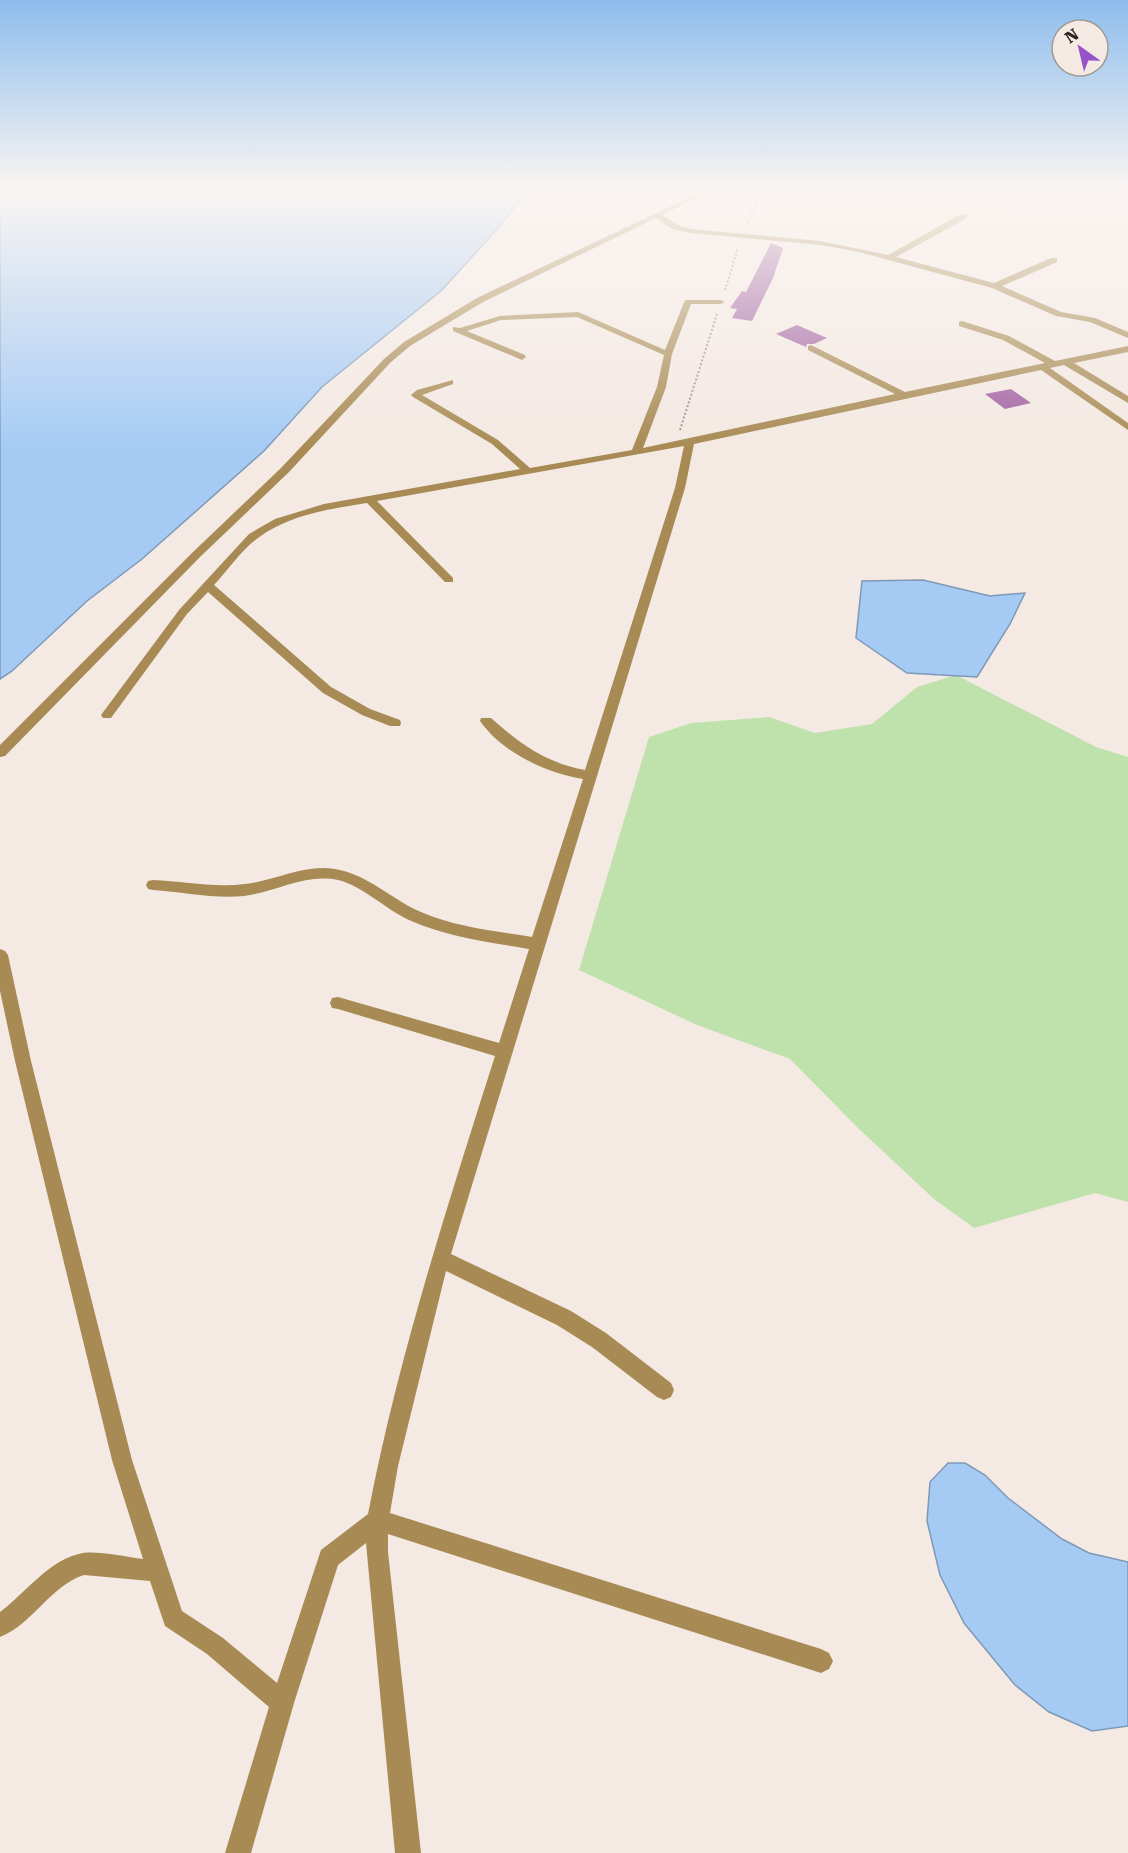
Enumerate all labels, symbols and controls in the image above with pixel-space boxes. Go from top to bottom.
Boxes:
north arrow [1050,18,1110,78]
text: N [1061,25,1082,47]

